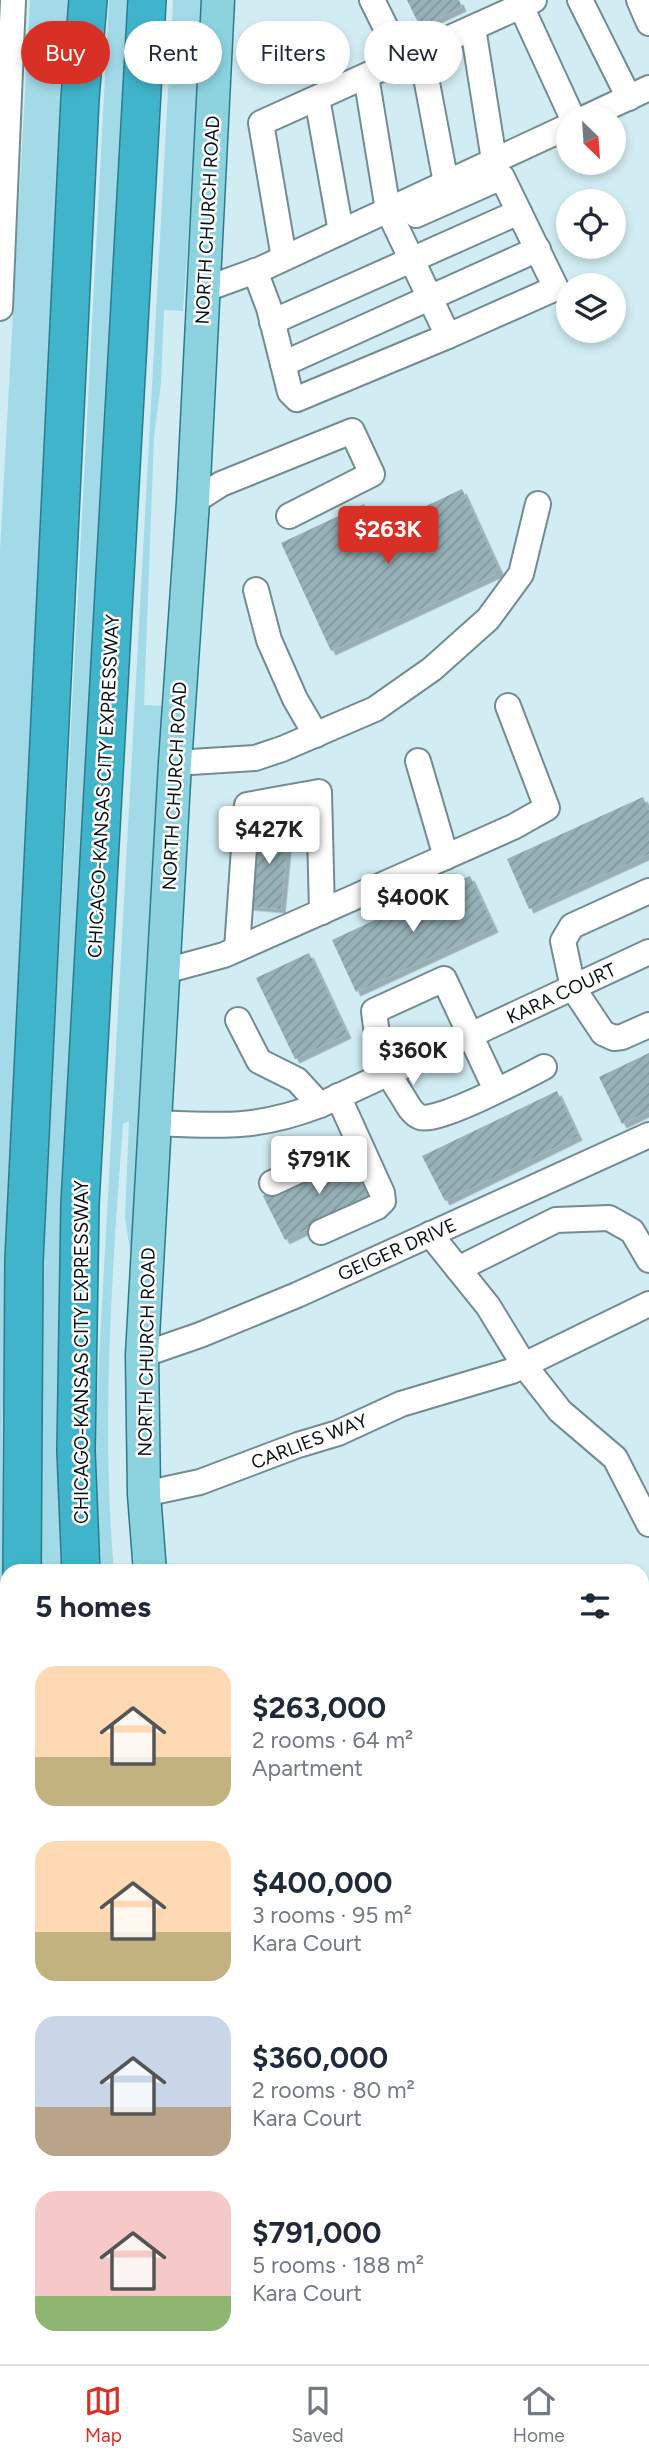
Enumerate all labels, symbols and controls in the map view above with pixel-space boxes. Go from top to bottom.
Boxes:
chip: Buy [21,21,110,84]
chip: Rent [124,21,222,84]
chip: Filters [236,21,350,84]
chip: New [364,21,462,84]
north arrow [556,105,626,175]
map controls [556,105,626,343]
street label: NORTH CHURCH ROAD [191,115,224,325]
button: locate [556,189,626,259]
button: layers [556,273,626,343]
pin: $263K [339,506,437,566]
text: $263K [354,515,422,543]
street label: CHICAGO-KANSAS CITY EXPRESSWAY [83,613,124,958]
street label: NORTH CHURCH ROAD [158,681,191,891]
pin: $427K [220,806,318,866]
text: $427K [235,815,303,843]
pin: $400K [364,874,462,934]
text: $400K [377,883,449,911]
street label: KARA COURT [503,958,620,1029]
pin: $360K [364,1028,462,1087]
text: $360K [378,1036,448,1064]
pin: $791K [270,1136,368,1196]
text: $791K [287,1145,351,1173]
street label: CHICAGO-KANSAS CITY EXPRESSWAY [70,1179,93,1524]
street label: GEIGER DRIVE [334,1213,460,1286]
street label: NORTH CHURCH ROAD [133,1247,160,1457]
street label: CARLIES WAY [248,1409,371,1474]
icon: filters [576,1587,614,1625]
text: 5 homes [35,1588,151,1625]
text: $263,000 [252,1689,386,1726]
icon: home [91,1694,175,1778]
text: 2 rooms · 64 m² [252,1726,413,1754]
text: Apartment [252,1754,363,1782]
text: $400,000 [252,1864,393,1901]
icon: home [91,1869,175,1953]
text: 3 rooms · 95 m² [252,1901,412,1929]
text: Kara Court [252,1929,362,1957]
text: $360,000 [252,2039,388,2076]
icon: home [91,2044,175,2128]
text: 2 rooms · 80 m² [252,2076,415,2104]
text: Kara Court [252,2104,362,2132]
text: $791,000 [252,2214,381,2251]
icon: home [91,2219,175,2303]
text: 5 rooms · 188 m² [252,2251,424,2279]
text: Kara Court [252,2279,362,2307]
tab: Map [84,2382,122,2447]
tab: Saved [291,2382,344,2447]
tab: Home [513,2382,565,2447]

